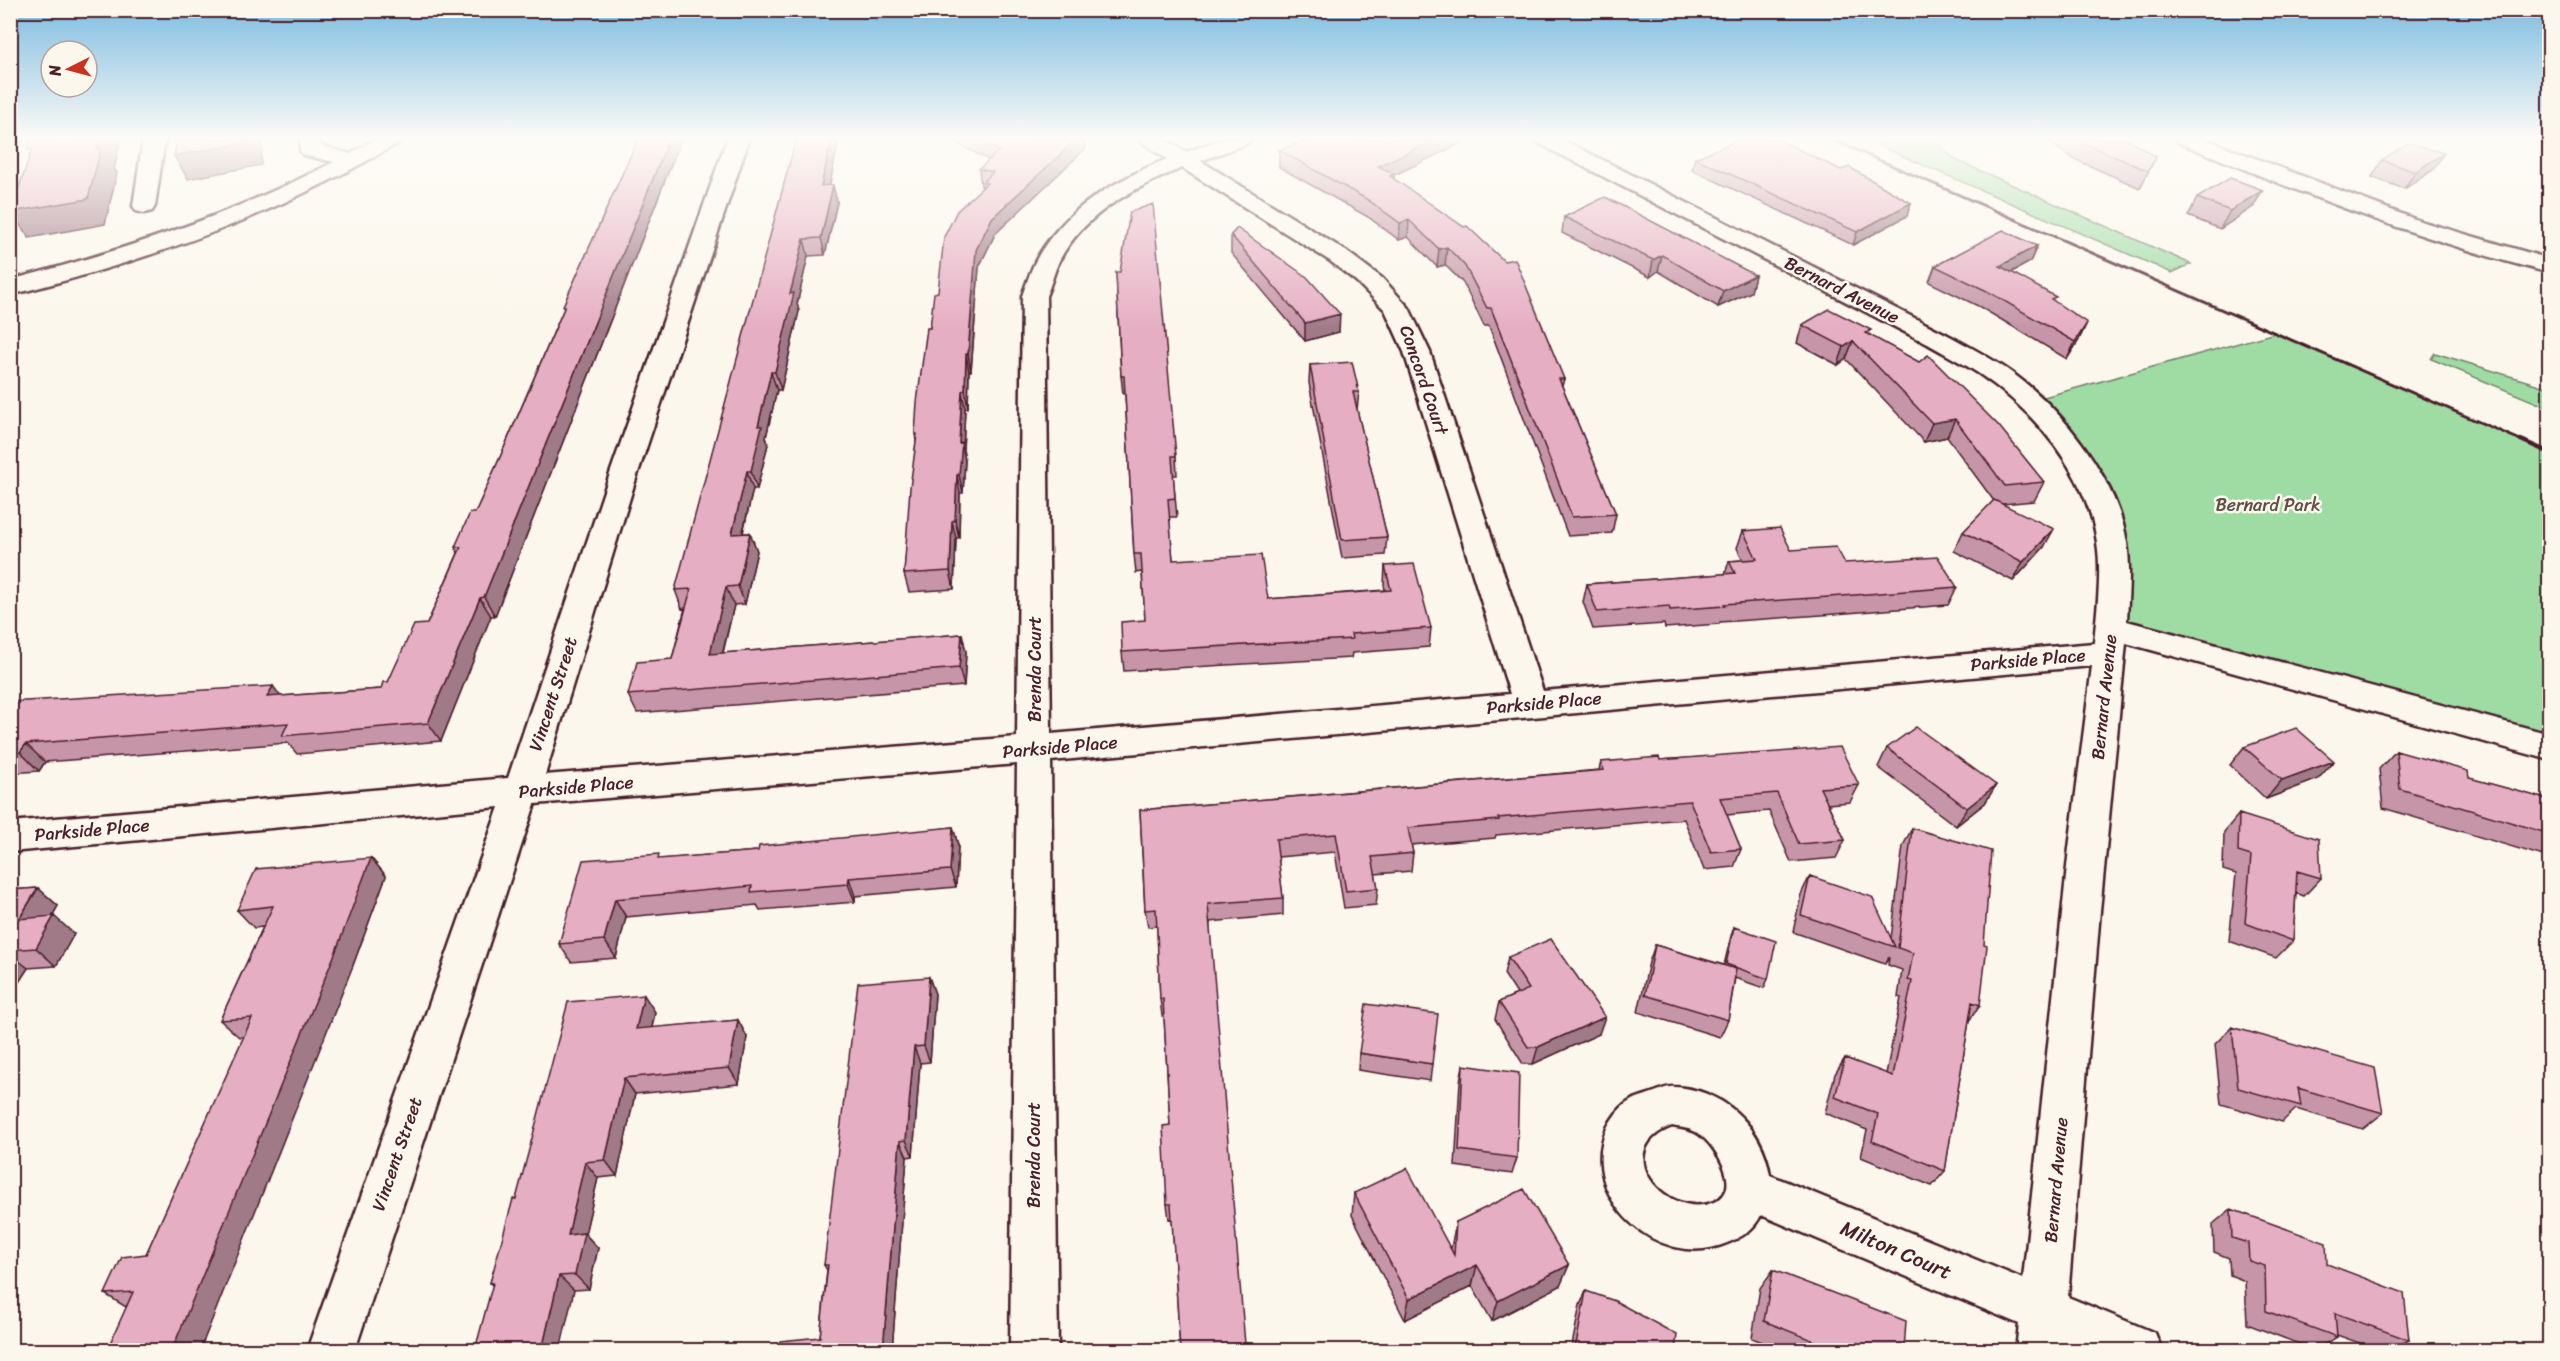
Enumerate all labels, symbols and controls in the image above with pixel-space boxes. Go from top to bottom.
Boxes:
north arrow [39,39,99,99]
text: N [39,63,70,79]
street label: Bernard Avenue [1779,247,1905,333]
street label: Concord Court [1390,321,1458,440]
park label: Bernard Park [2215,489,2321,521]
street label: Brenda Court [1019,616,1051,722]
street label: Vincent Street [519,632,587,755]
street label: Bernard Avenue [2082,633,2126,761]
street label: Parkside Place [1969,639,2087,681]
street label: Parkside Place [1485,682,1603,724]
street label: Parkside Place [1001,726,1119,768]
street label: Parkside Place [517,766,635,808]
street label: Parkside Place [33,809,151,851]
street label: Vincent Street [363,1092,432,1215]
street label: Brenda Court [1018,1102,1050,1208]
street label: Bernard Avenue [2035,1116,2077,1244]
street label: Milton Court [1834,1209,1958,1291]

